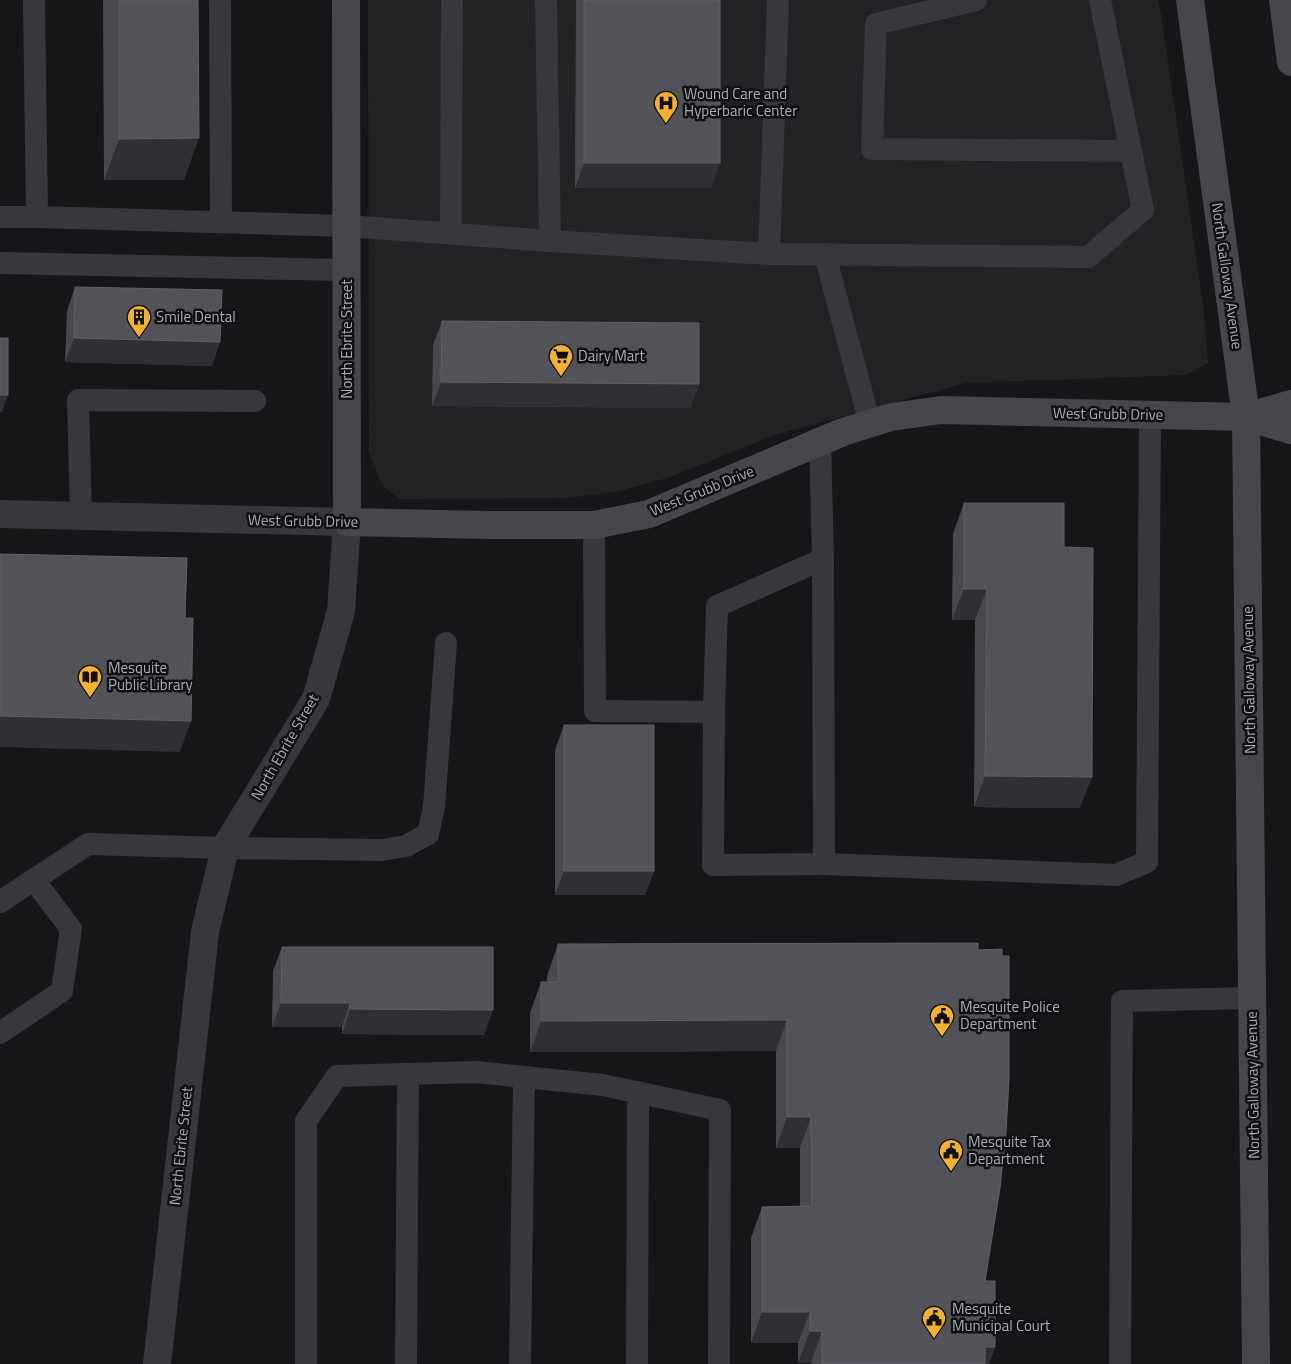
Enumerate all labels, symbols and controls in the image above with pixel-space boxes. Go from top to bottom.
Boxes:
place label: Wound Care and Hyperbaric Center [684,82,797,122]
hospital icon: Wound Care and Hyperbaric Center [653,90,679,124]
street label: North Galloway Avenue [1206,201,1249,351]
street label: North Ebrite Street [335,279,358,399]
building icon: Smile Dental [126,304,152,338]
place label: Smile Dental [156,305,236,328]
supermarket icon: Dairy Mart [548,343,574,377]
place label: Dairy Mart [578,344,646,367]
street label: West Grubb Drive [1053,401,1163,426]
street label: West Grubb Drive [646,459,757,522]
street label: West Grubb Drive [248,508,358,533]
street label: North Galloway Avenue [1236,606,1261,754]
place label: Mesquite Public Library [108,656,193,696]
library icon: Mesquite Public Library [77,664,103,698]
street label: North Ebrite Street [245,689,325,804]
place label: Mesquite Police Department [960,995,1060,1035]
public building icon: Mesquite Police Department [929,1003,955,1037]
street label: North Galloway Avenue [1240,1011,1265,1159]
street label: North Ebrite Street [163,1085,198,1206]
place label: Mesquite Tax Department [968,1130,1051,1170]
public building icon: Mesquite Tax Department [938,1138,964,1172]
place label: Mesquite Municipal Court [952,1297,1051,1337]
public building icon: Mesquite Municipal Court [921,1305,947,1339]

